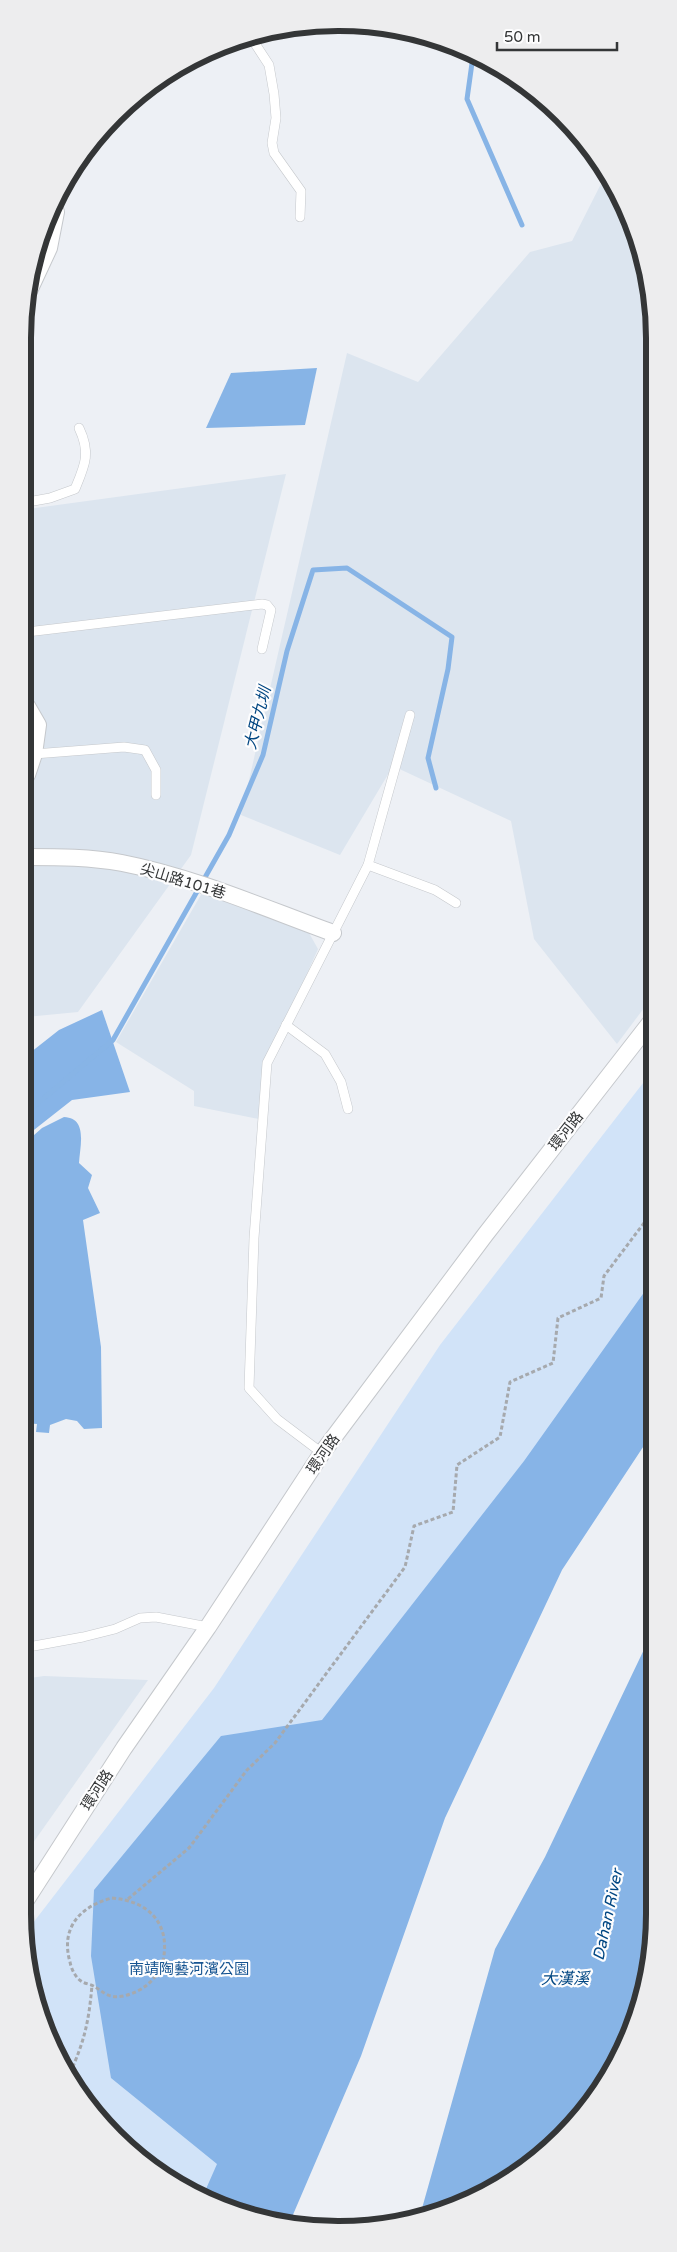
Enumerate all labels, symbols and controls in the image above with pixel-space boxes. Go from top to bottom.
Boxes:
scale bar [497,20,617,52]
text: 50 m [504,28,541,46]
water label: 大甲九圳 [241,683,276,751]
street label: 尖山路101巷 [138,859,228,903]
street label: 環河路 [545,1108,587,1154]
street label: 環河路 [303,1430,343,1478]
street label: 環河路 [77,1766,117,1814]
water label: Dahan River [589,1866,628,1962]
park label: 南靖陶藝河濱公園 [129,1960,249,1978]
water label: 大漢溪 [541,1969,591,1989]

